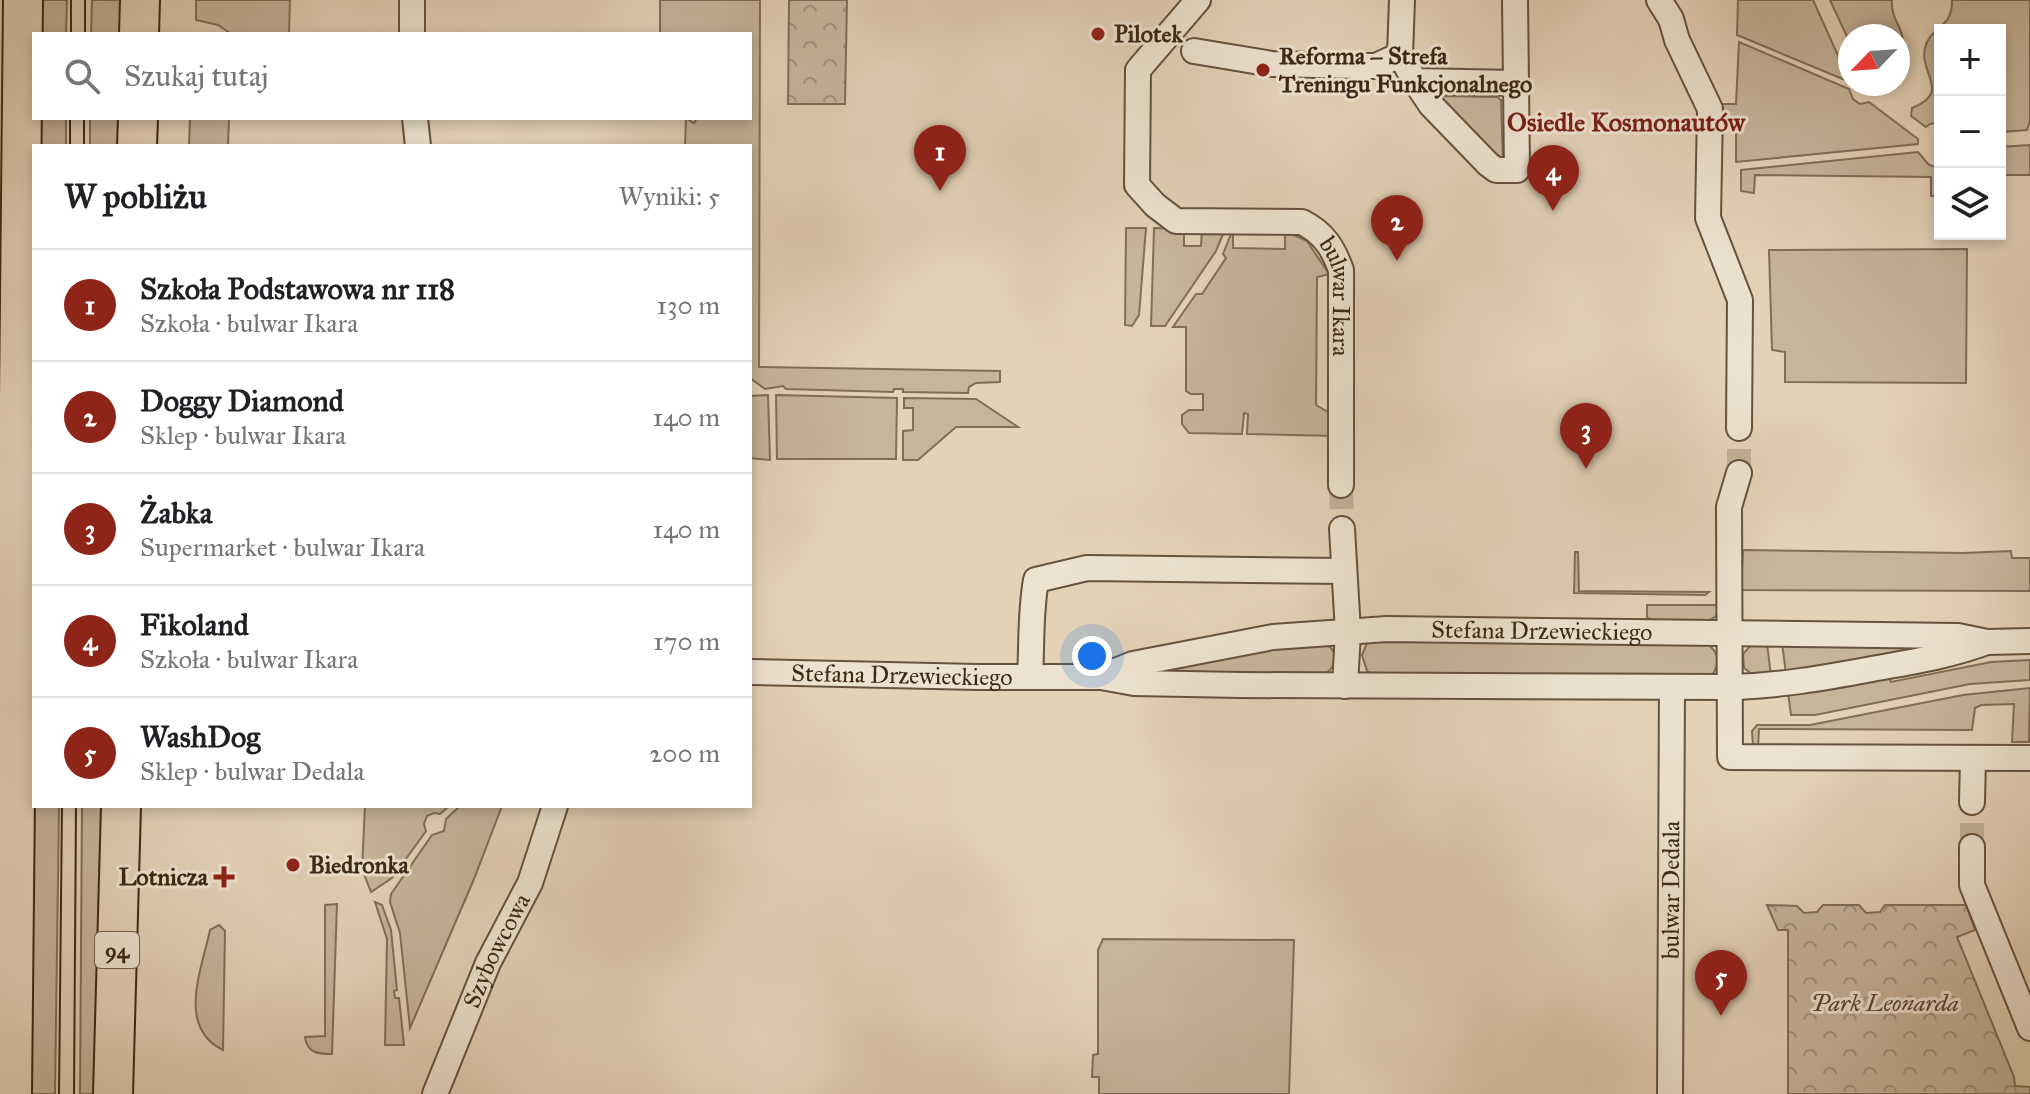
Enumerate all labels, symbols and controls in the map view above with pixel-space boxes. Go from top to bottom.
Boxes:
place label: Pilotek [1114,19,1183,49]
north arrow [1838,24,1910,96]
map controls [1934,24,2006,240]
button: + [1934,24,2006,96]
marker: Pilotek [1089,25,1107,43]
search box [32,32,752,120]
place label: Reforma – Strefa Treningu Funkcjonalnego [1278,41,1532,99]
icon: search [60,54,104,98]
text: Szukaj tutaj [124,58,269,94]
marker: Reforma – Strefa Treningu Funkcjonalnego [1254,61,1272,79]
button: − [1934,96,2006,168]
district label: Osiedle Kosmonautów [1507,106,1746,138]
pin: 1 [914,125,966,191]
pin: 4 [1527,145,1579,211]
button: layers [1934,168,2006,240]
text: W pobliżu [64,176,207,217]
text: Wyniki: 5 [619,180,720,212]
pin: 2 [1371,195,1423,261]
street label: bulwar Ikara [1313,231,1356,357]
text: Szkoła Podstawowa nr 118 [140,271,455,307]
text: 1 [85,289,95,321]
text: 130 m [657,289,720,321]
text: Szkoła · bulwar Ikara [140,307,358,339]
text: Doggy Diamond [140,383,344,419]
text: 2 [84,401,96,433]
text: 140 m [653,401,720,433]
pin: 3 [1560,403,1612,469]
text: Sklep · bulwar Ikara [140,419,346,451]
text: Żabka [140,495,212,531]
text: 3 [85,513,95,545]
text: 140 m [653,513,720,545]
text: Supermarket · bulwar Ikara [140,531,425,563]
text: Fikoland [140,607,249,643]
street label: Stefana Drzewieckiego [1431,615,1653,647]
text: 4 [83,625,97,657]
text: 170 m [653,625,720,657]
your location [1072,636,1112,676]
text: Szkoła · bulwar Ikara [140,643,358,675]
street label: Stefana Drzewieckiego [791,658,1013,692]
text: WashDog [140,719,260,755]
text: 5 [84,737,96,769]
text: 200 m [649,737,720,769]
text: Sklep · bulwar Dedala [140,755,365,787]
street label: bulwar Dedala [1656,820,1686,959]
place label: Biedronka [309,850,410,880]
marker: Biedronka [284,856,302,874]
place label: Lotnicza [119,862,209,892]
marker: Lotnicza [215,868,233,886]
street label: Szybowcowa [456,888,537,1012]
road number: 94 [95,932,139,968]
pin: 5 [1695,950,1747,1016]
park label: Park Leonarda [1811,988,1959,1018]

